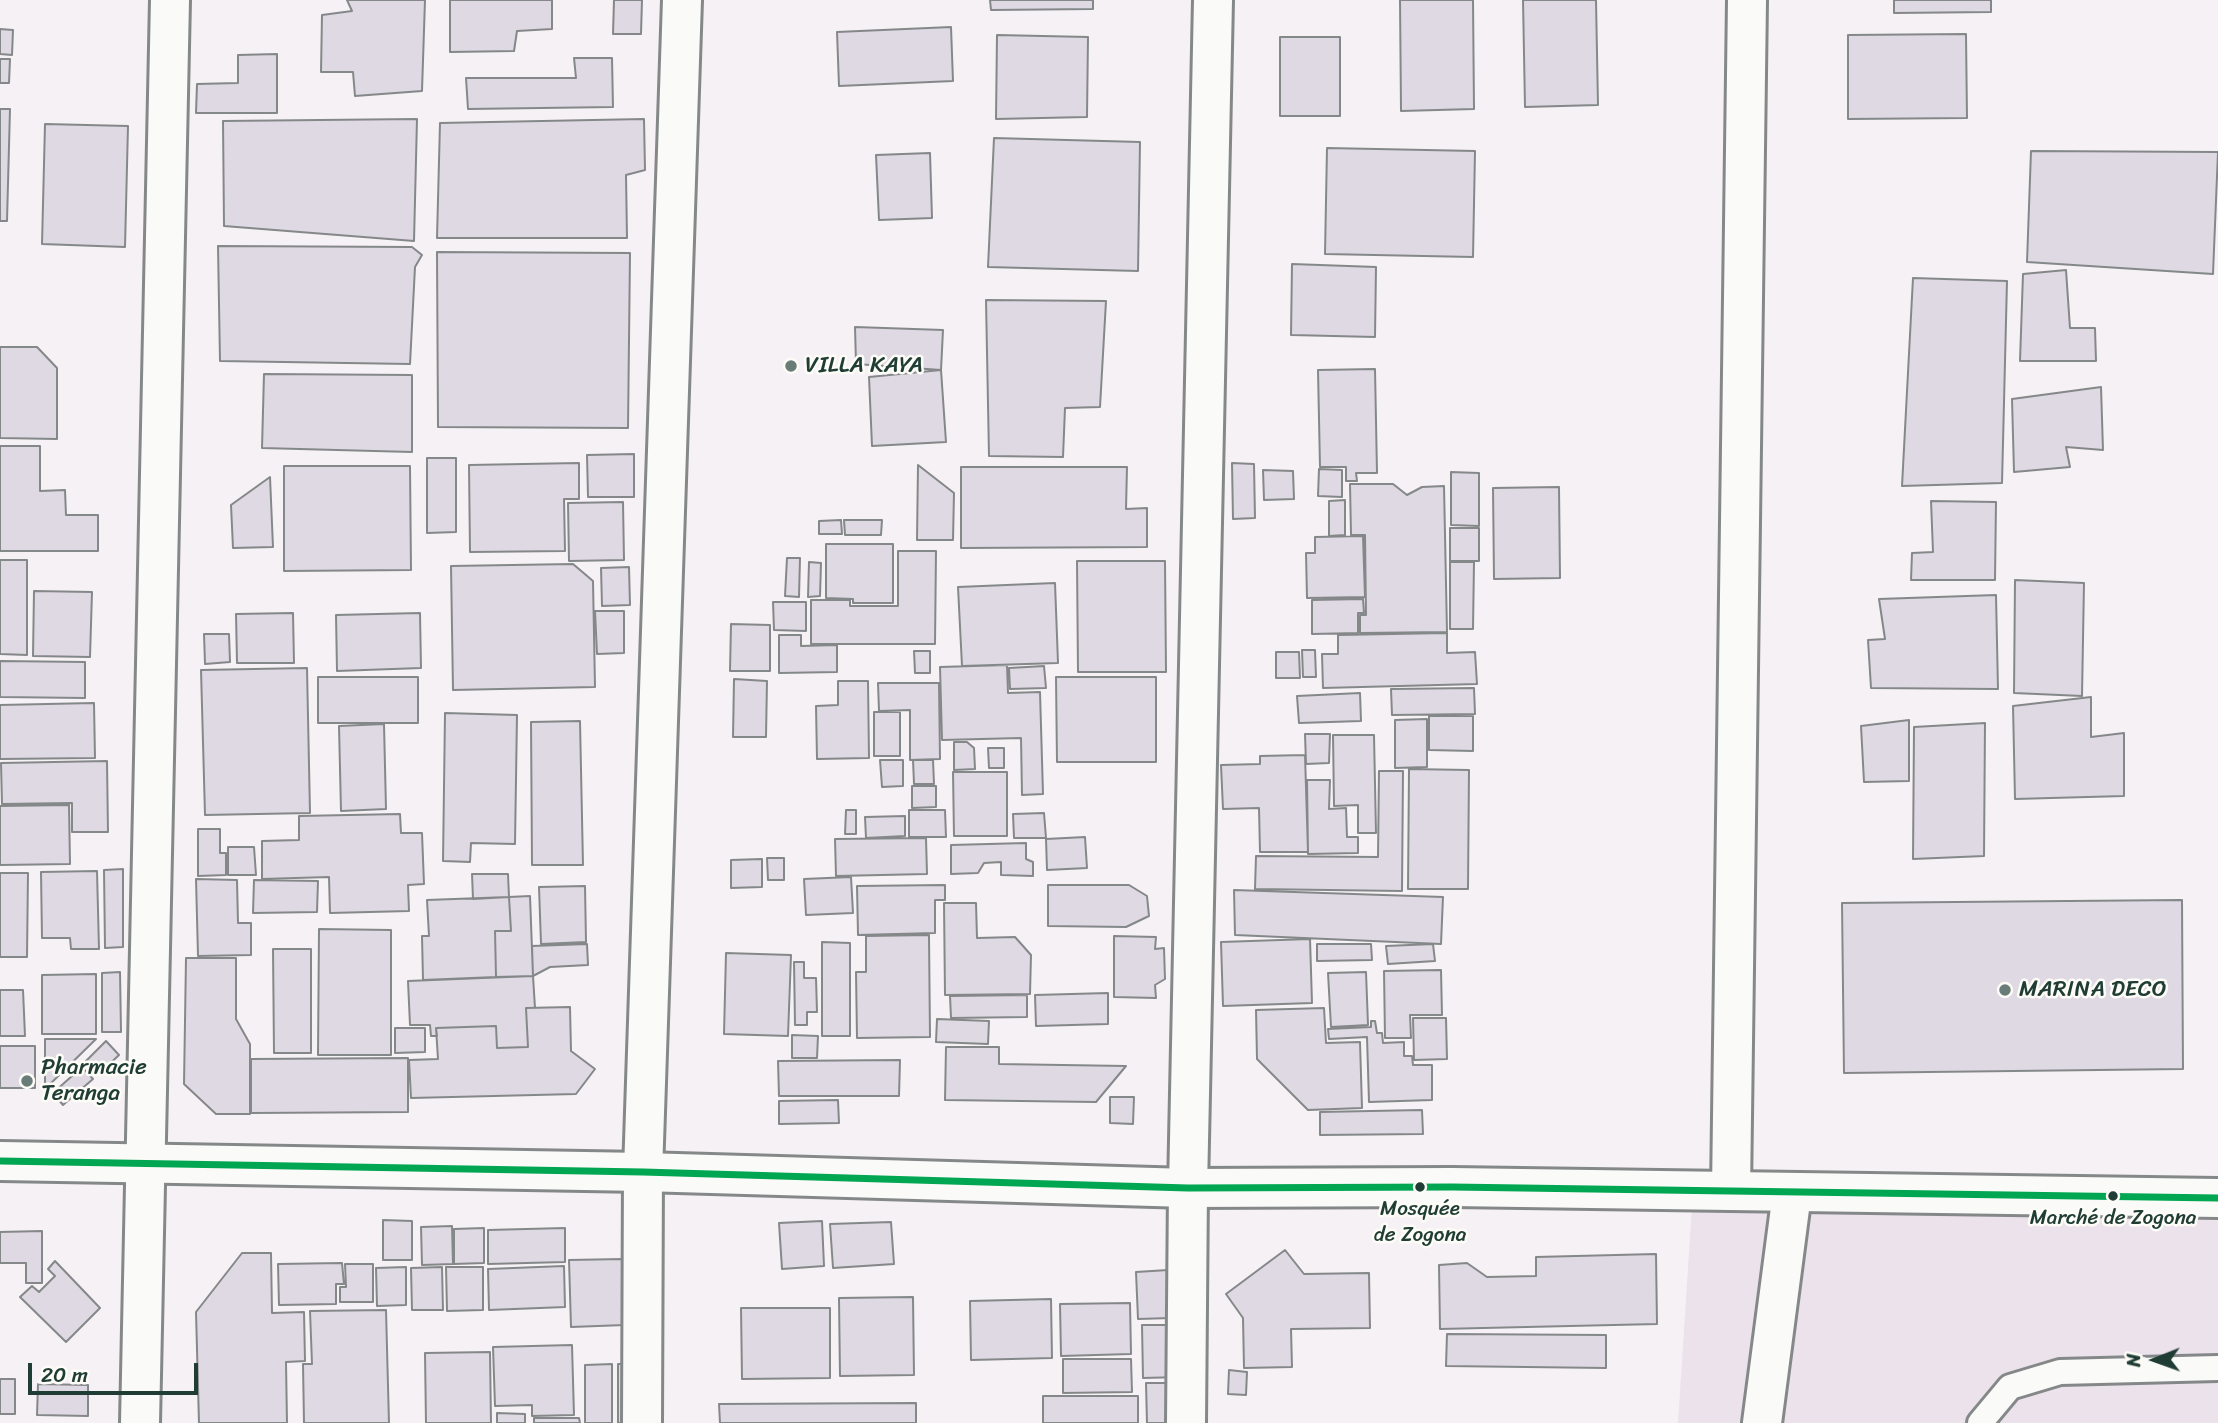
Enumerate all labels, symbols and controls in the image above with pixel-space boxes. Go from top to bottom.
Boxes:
place label: VILLA KAYA [805,352,923,380]
marker: VILLA KAYA [783,358,799,374]
place label: MARINA DECO [2019,976,2167,1004]
marker: MARINA DECO [1997,982,2013,998]
place label: Pharmacie Teranga [41,1054,147,1108]
marker: Pharmacie Teranga [19,1073,35,1089]
marker: Mosquée de Zogona [1413,1180,1427,1194]
marker: Marché de Zogona [2106,1189,2120,1203]
place label: Mosquée de Zogona [1374,1197,1466,1247]
place label: Marché de Zogona [2030,1206,2196,1232]
north arrow [2120,1325,2190,1395]
scale bar [32,1350,201,1394]
text: N [2117,1354,2150,1367]
text: 20 m [41,1356,88,1394]

